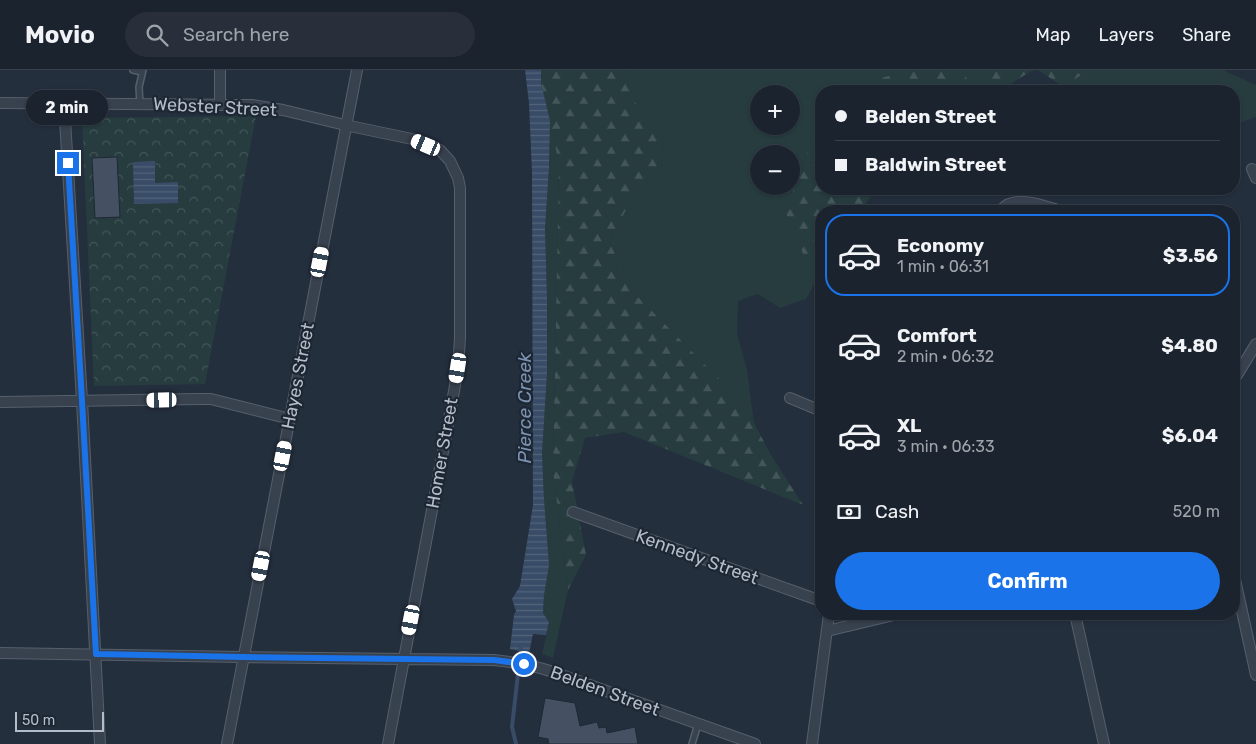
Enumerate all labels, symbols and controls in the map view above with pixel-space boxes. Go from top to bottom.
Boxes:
search box [125,12,475,57]
text: Movio [25,21,95,49]
icon: search [143,21,171,49]
text: Search here [183,23,289,46]
text: Map [1036,24,1071,46]
text: Layers [1099,24,1154,46]
text: Share [1182,24,1231,46]
map controls [750,85,800,195]
button: + [750,85,800,135]
callout: 2 min [27,91,109,126]
street label: Webster Street [153,93,277,121]
text: 2 min [45,98,89,117]
text: Belden Street [865,105,996,128]
car [409,132,442,158]
button: − [750,145,800,195]
route end [57,152,79,174]
text: Baldwin Street [865,153,1006,176]
icon: car [837,233,882,278]
text: Economy [897,234,984,257]
text: $3.56 [1163,244,1218,267]
car [309,246,330,278]
text: 1 min · 06:31 [897,257,989,276]
street label: Hayes Street [277,321,319,431]
icon: car [837,323,882,368]
text: Comfort [897,324,977,347]
text: $4.80 [1161,334,1218,357]
text: 2 min · 06:32 [897,347,994,366]
car [448,352,467,384]
water label: Pierce Creek [513,352,536,464]
car [146,392,177,408]
street label: Homer Street [421,396,463,510]
icon: car [837,413,882,458]
text: XL [897,414,921,437]
text: $6.04 [1162,424,1218,447]
text: 3 min · 06:33 [897,437,995,456]
car [272,440,293,472]
icon: cash [835,498,863,526]
text: Cash [875,500,919,523]
text: 520 m [1173,502,1220,521]
street label: Kennedy Street [633,525,761,589]
car [250,550,271,582]
button: Confirm [835,552,1220,610]
car [400,604,421,636]
route start [513,653,535,675]
street label: Belden Street [547,661,663,721]
scale bar [15,709,104,732]
text: 50 m [22,712,55,729]

